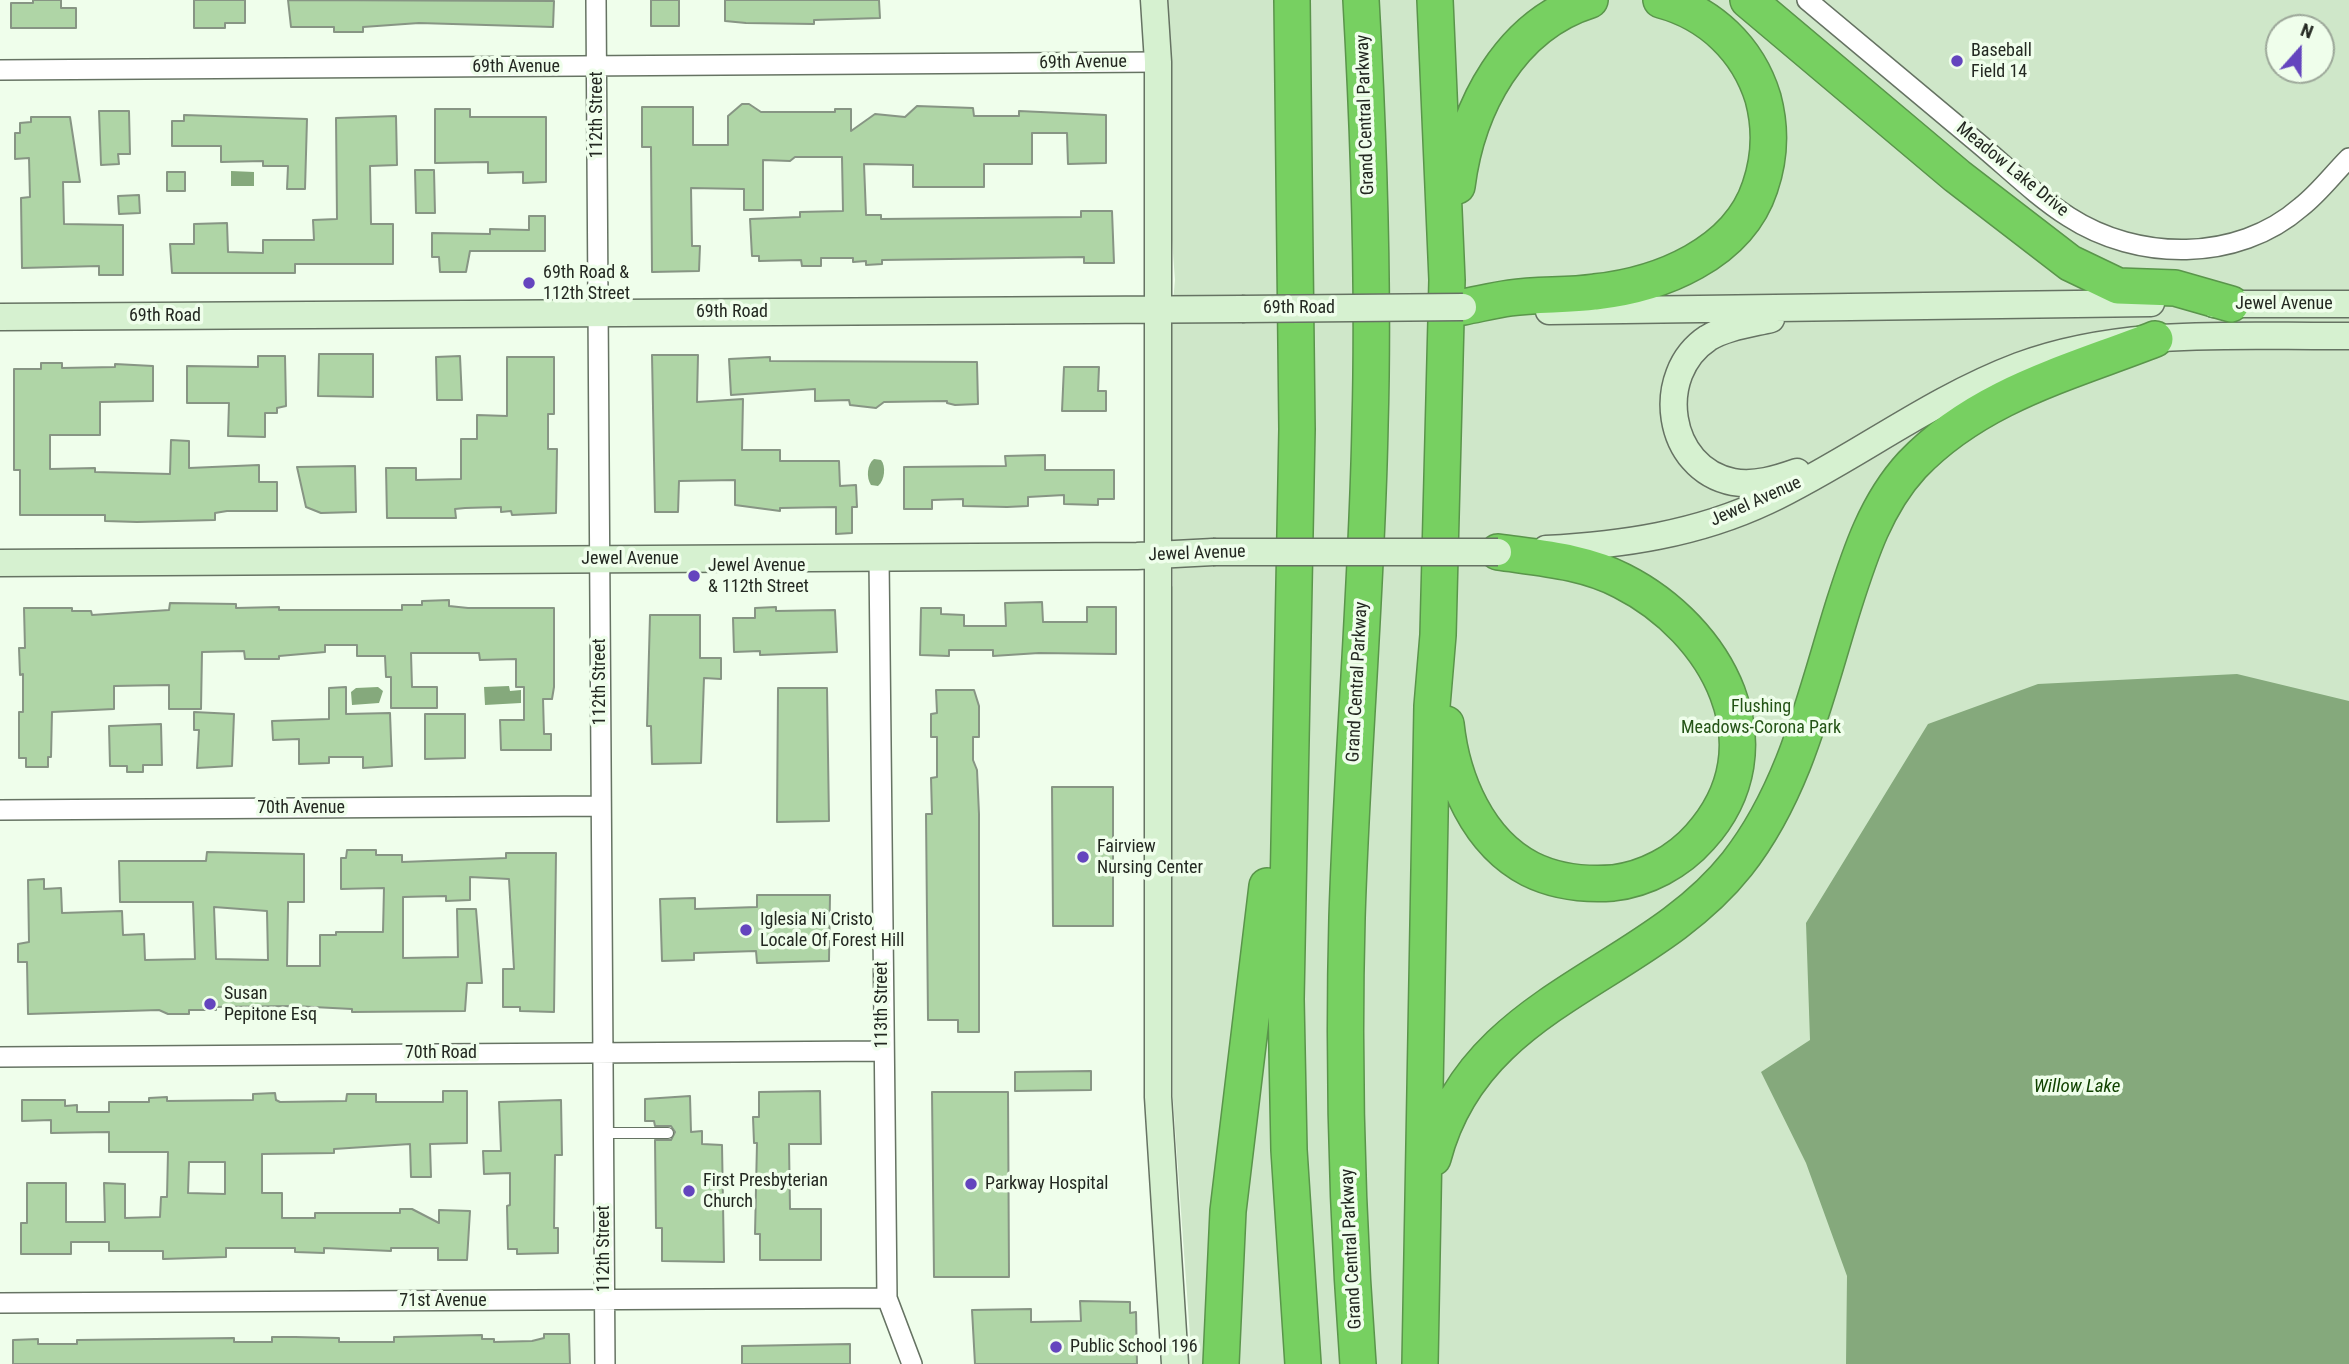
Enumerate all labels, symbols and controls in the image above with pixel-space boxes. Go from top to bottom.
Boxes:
north arrow [2265,14,2335,84]
text: N [2297,18,2317,44]
street label: Grand Central Parkway [1352,34,1380,196]
place label: Baseball Field 14 [1971,40,2032,82]
street label: 69th Avenue [1039,51,1127,75]
marker: Baseball Field 14 [1949,53,1965,69]
street label: 69th Avenue [472,56,560,78]
street label: 112th Street [586,72,608,158]
street label: Meadow Lake Drive [1952,118,2072,222]
place label: 69th Road & 112th Street [543,262,630,304]
marker: 69th Road & 112th Street [521,275,537,291]
street label: Jewel Avenue [2235,293,2333,315]
street label: 69th Road [1263,297,1335,319]
street label: 69th Road [696,301,768,323]
street label: 69th Road [129,305,201,327]
street label: Jewel Avenue [1707,472,1805,532]
street label: Jewel Avenue [1148,542,1246,566]
street label: Jewel Avenue [581,548,679,570]
place label: Jewel Avenue & 112th Street [708,555,809,598]
marker: Jewel Avenue & 112th Street [686,568,702,584]
street label: Grand Central Parkway [1343,601,1373,763]
street label: 112th Street [589,639,611,725]
park label: Flushing Meadows-Corona Park [1681,696,1841,738]
street label: 70th Avenue [257,797,345,819]
place label: Fairview Nursing Center [1097,836,1203,878]
marker: Fairview Nursing Center [1075,849,1091,865]
place label: Iglesia Ni Cristo Locale Of Forest Hill [760,909,904,951]
marker: Iglesia Ni Cristo Locale Of Forest Hill [738,922,754,938]
street label: 113th Street [871,962,893,1048]
place label: Susan Pepitone Esq [224,983,317,1026]
marker: Susan Pepitone Esq [202,996,218,1012]
street label: 70th Road [405,1042,477,1064]
water label: Willow Lake [2034,1076,2120,1098]
street label: Grand Central Parkway [1337,1168,1367,1330]
place label: First Presbyterian Church [703,1170,828,1212]
place label: Parkway Hospital [985,1173,1108,1195]
marker: Parkway Hospital [963,1176,979,1192]
marker: First Presbyterian Church [681,1183,697,1199]
street label: 112th Street [593,1206,615,1292]
street label: 71st Avenue [399,1290,487,1312]
place label: Public School 196 [1070,1336,1198,1358]
marker: Public School 196 [1048,1339,1064,1355]

